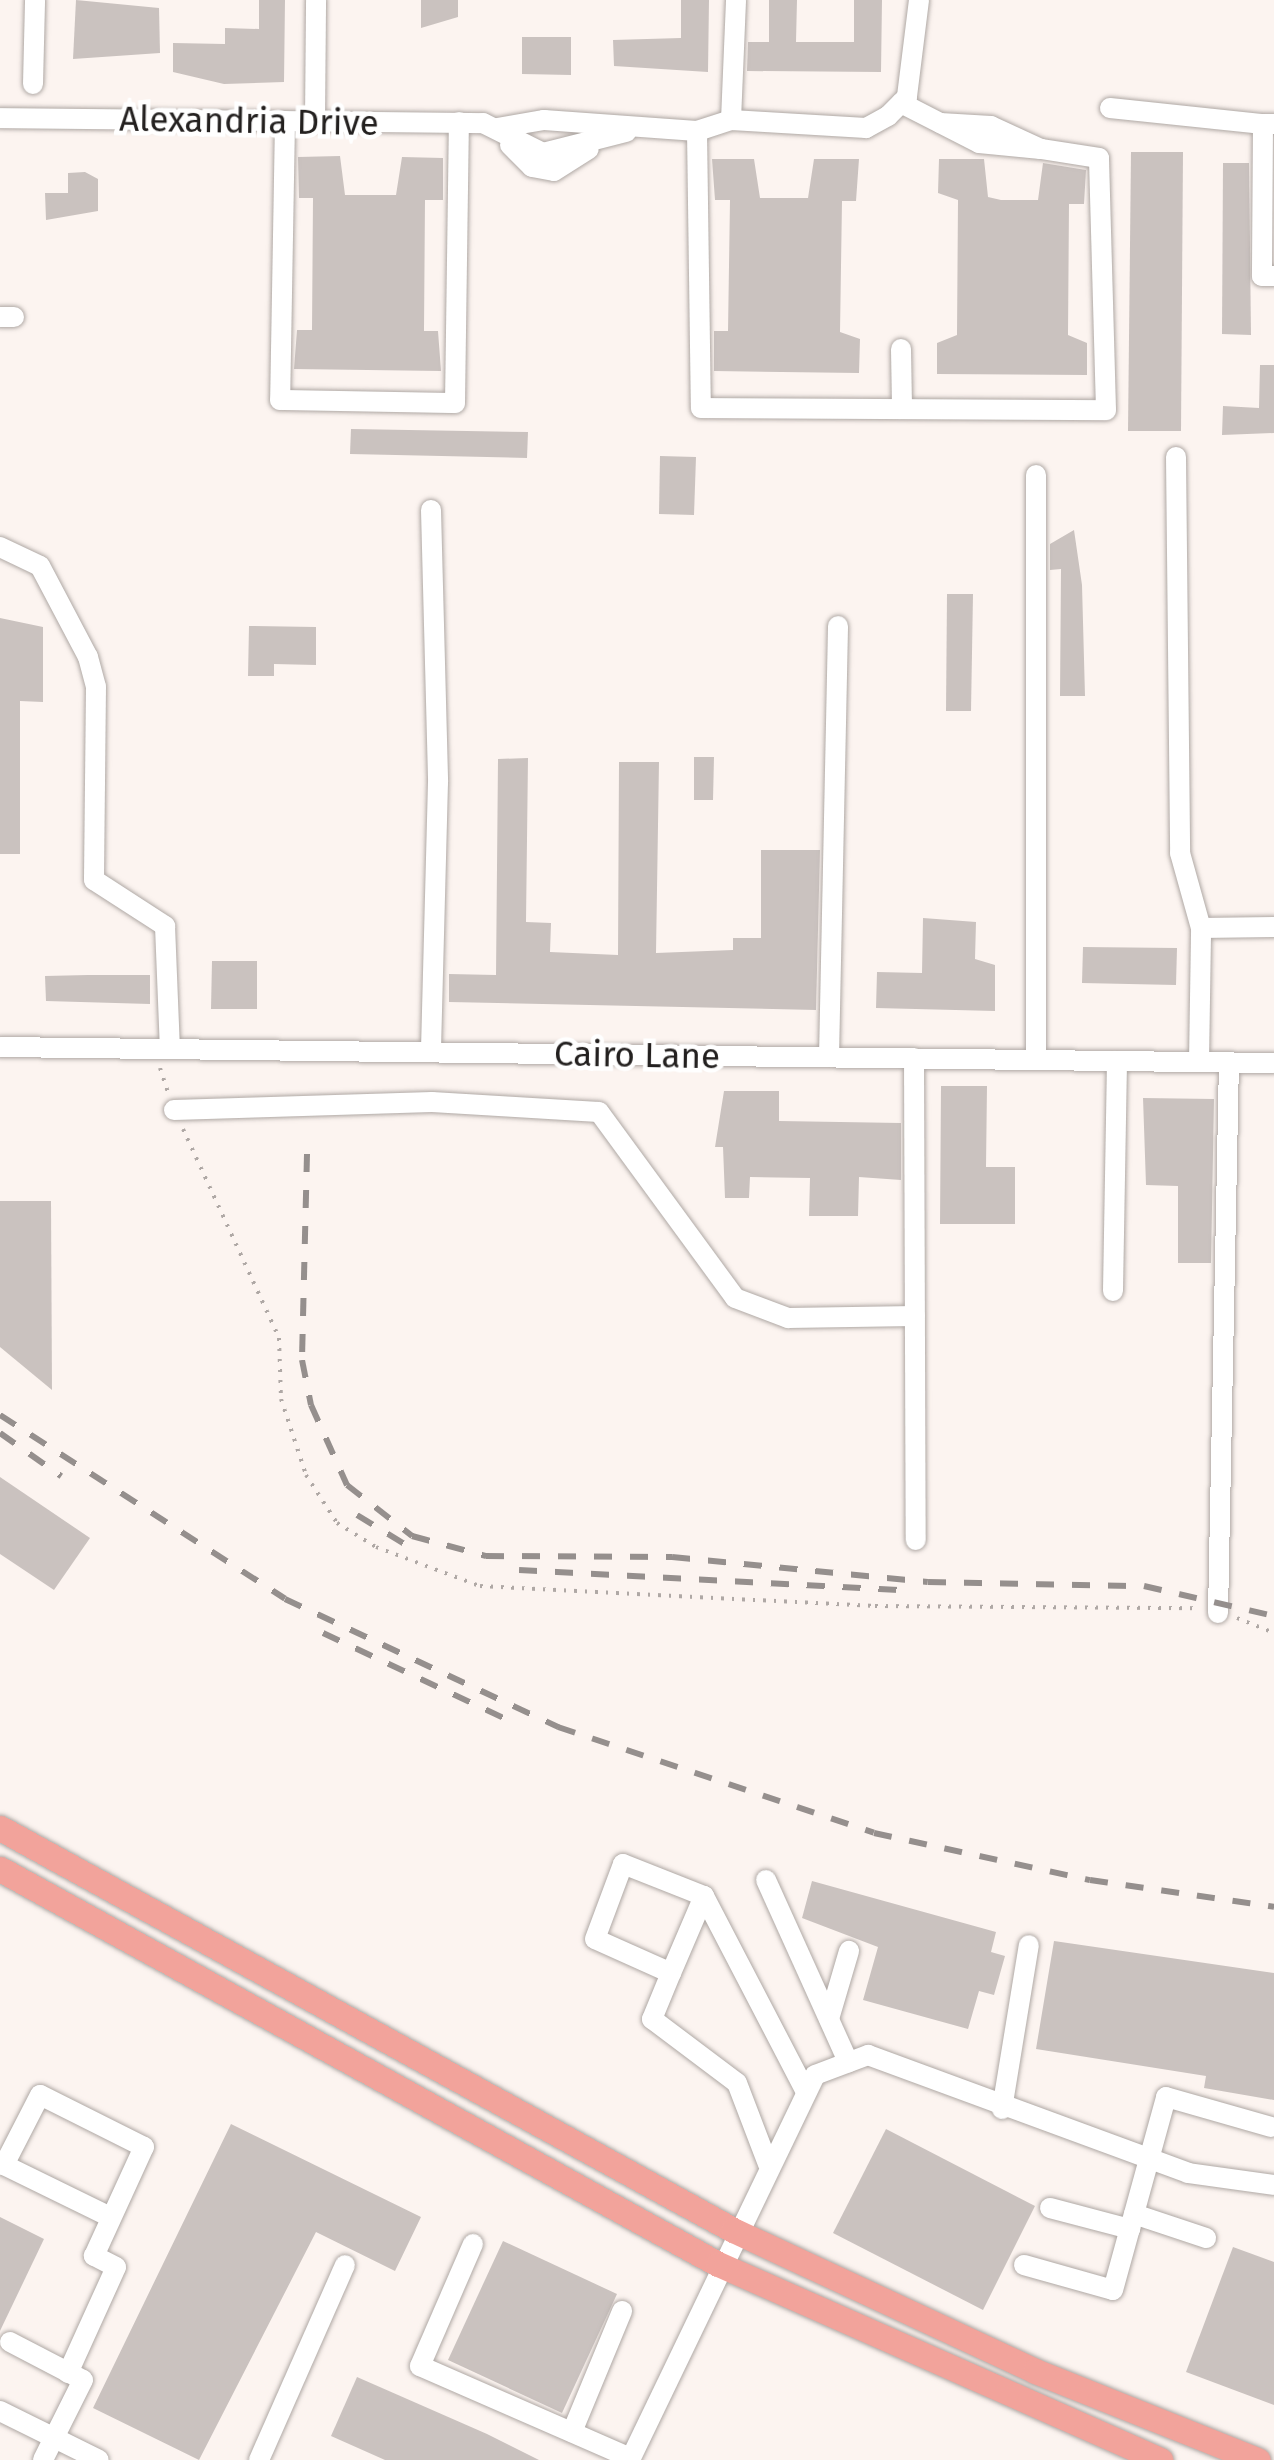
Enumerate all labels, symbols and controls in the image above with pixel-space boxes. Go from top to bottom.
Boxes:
street label: Alexandria Drive [119,98,379,144]
street label: Cairo Lane [554,1033,720,1077]

